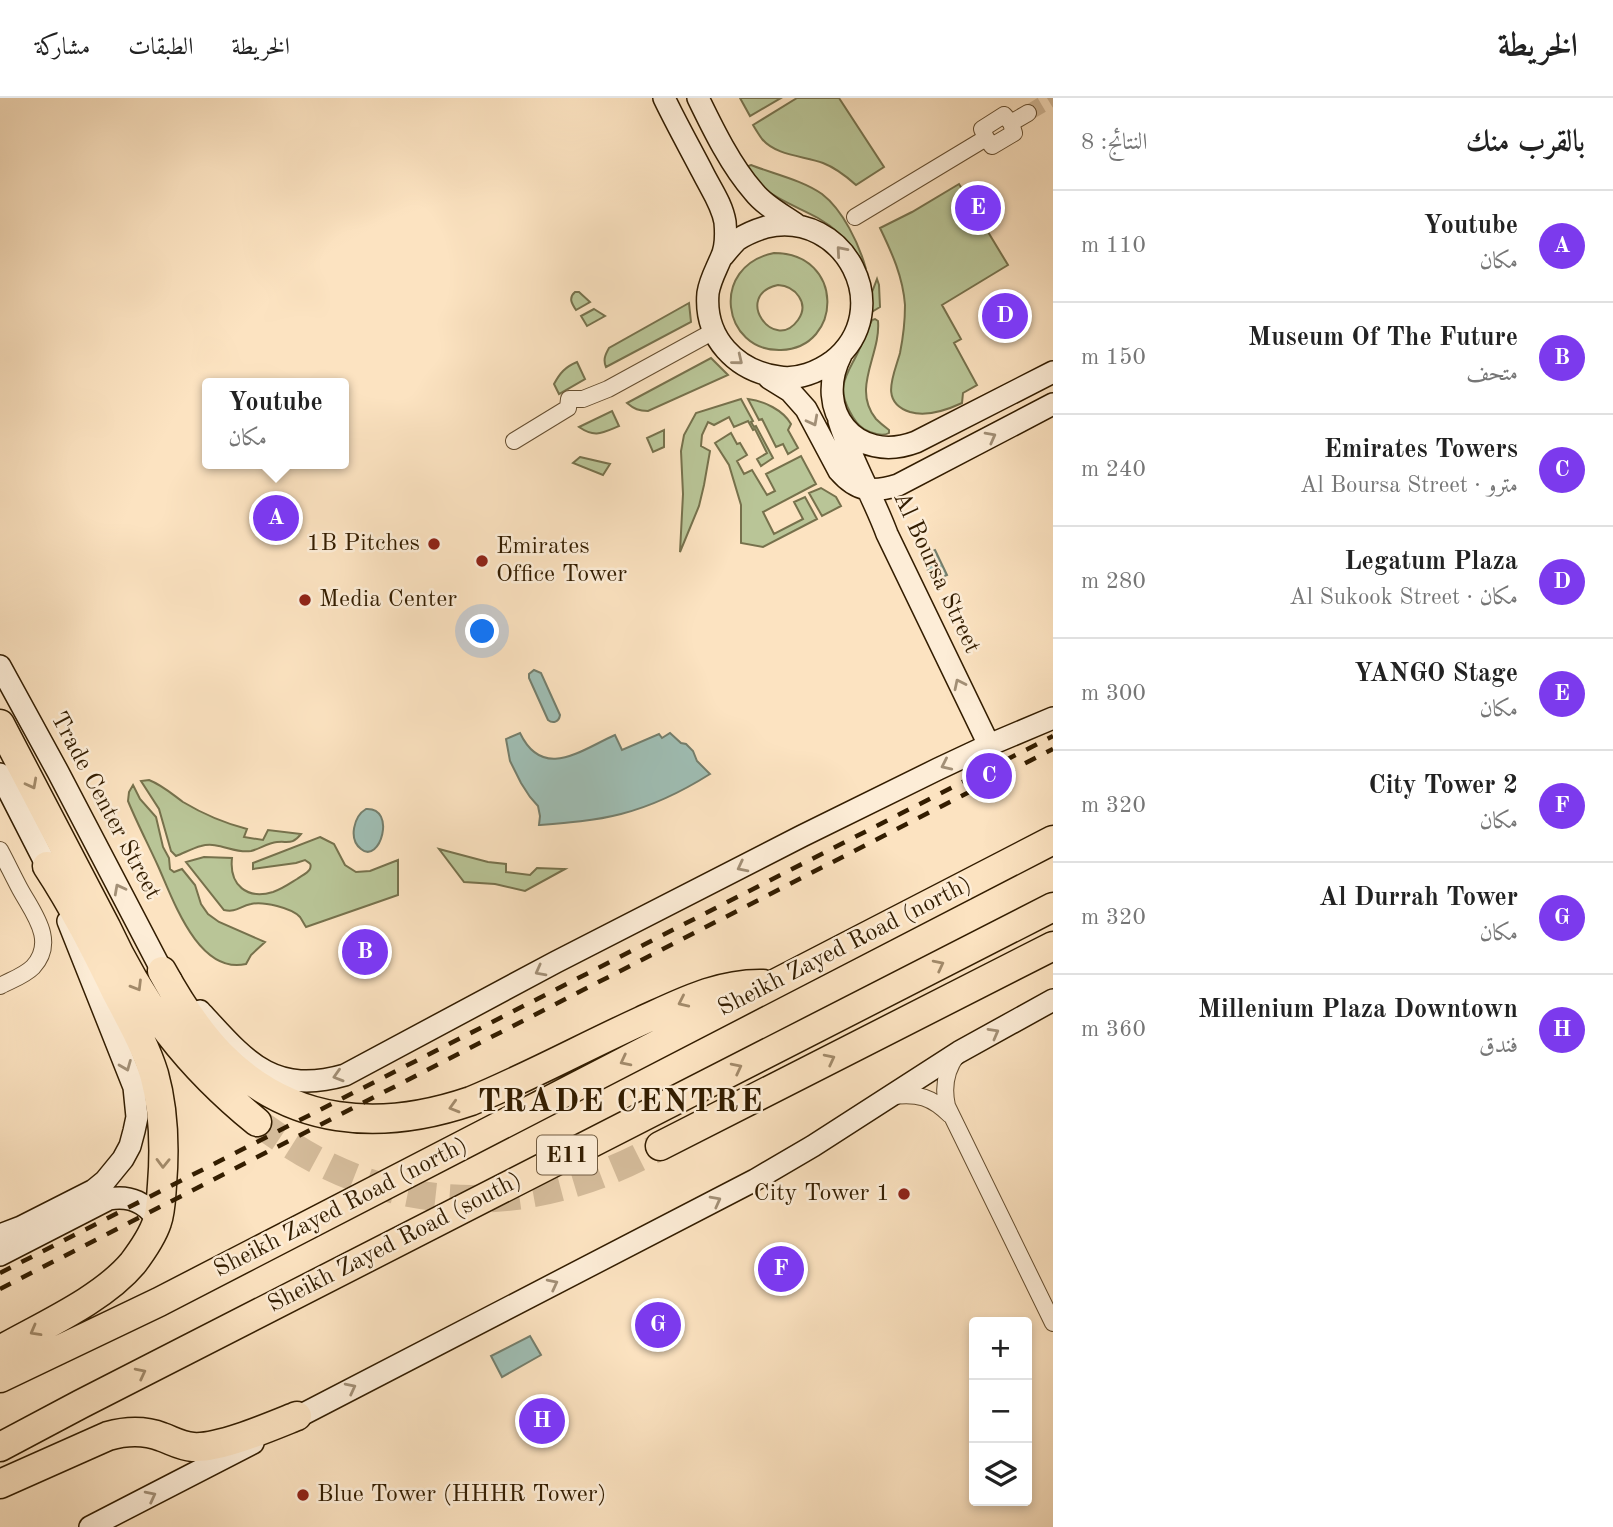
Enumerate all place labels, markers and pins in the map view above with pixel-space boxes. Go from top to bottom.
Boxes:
pin: E [955,182,1001,234]
pin: D [982,290,1028,342]
pin: A [253,492,299,544]
place label: 1B Pitches [307,532,420,556]
place label: Emirates Office Tower [496,535,627,587]
marker: 1B Pitches [426,536,442,552]
marker: Emirates Office Tower [474,553,490,569]
place label: Media Center [319,588,457,612]
marker: Media Center [297,592,313,608]
pin: C [966,750,1012,802]
pin: B [342,926,388,978]
place label: City Tower 1 [754,1182,890,1206]
marker: City Tower 1 [896,1186,912,1202]
pin: F [758,1243,804,1295]
pin: G [635,1299,681,1351]
pin: H [519,1395,565,1447]
place label: Blue Tower (HHHR Tower) [317,1483,607,1507]
marker: Blue Tower (HHHR Tower) [295,1487,311,1503]

